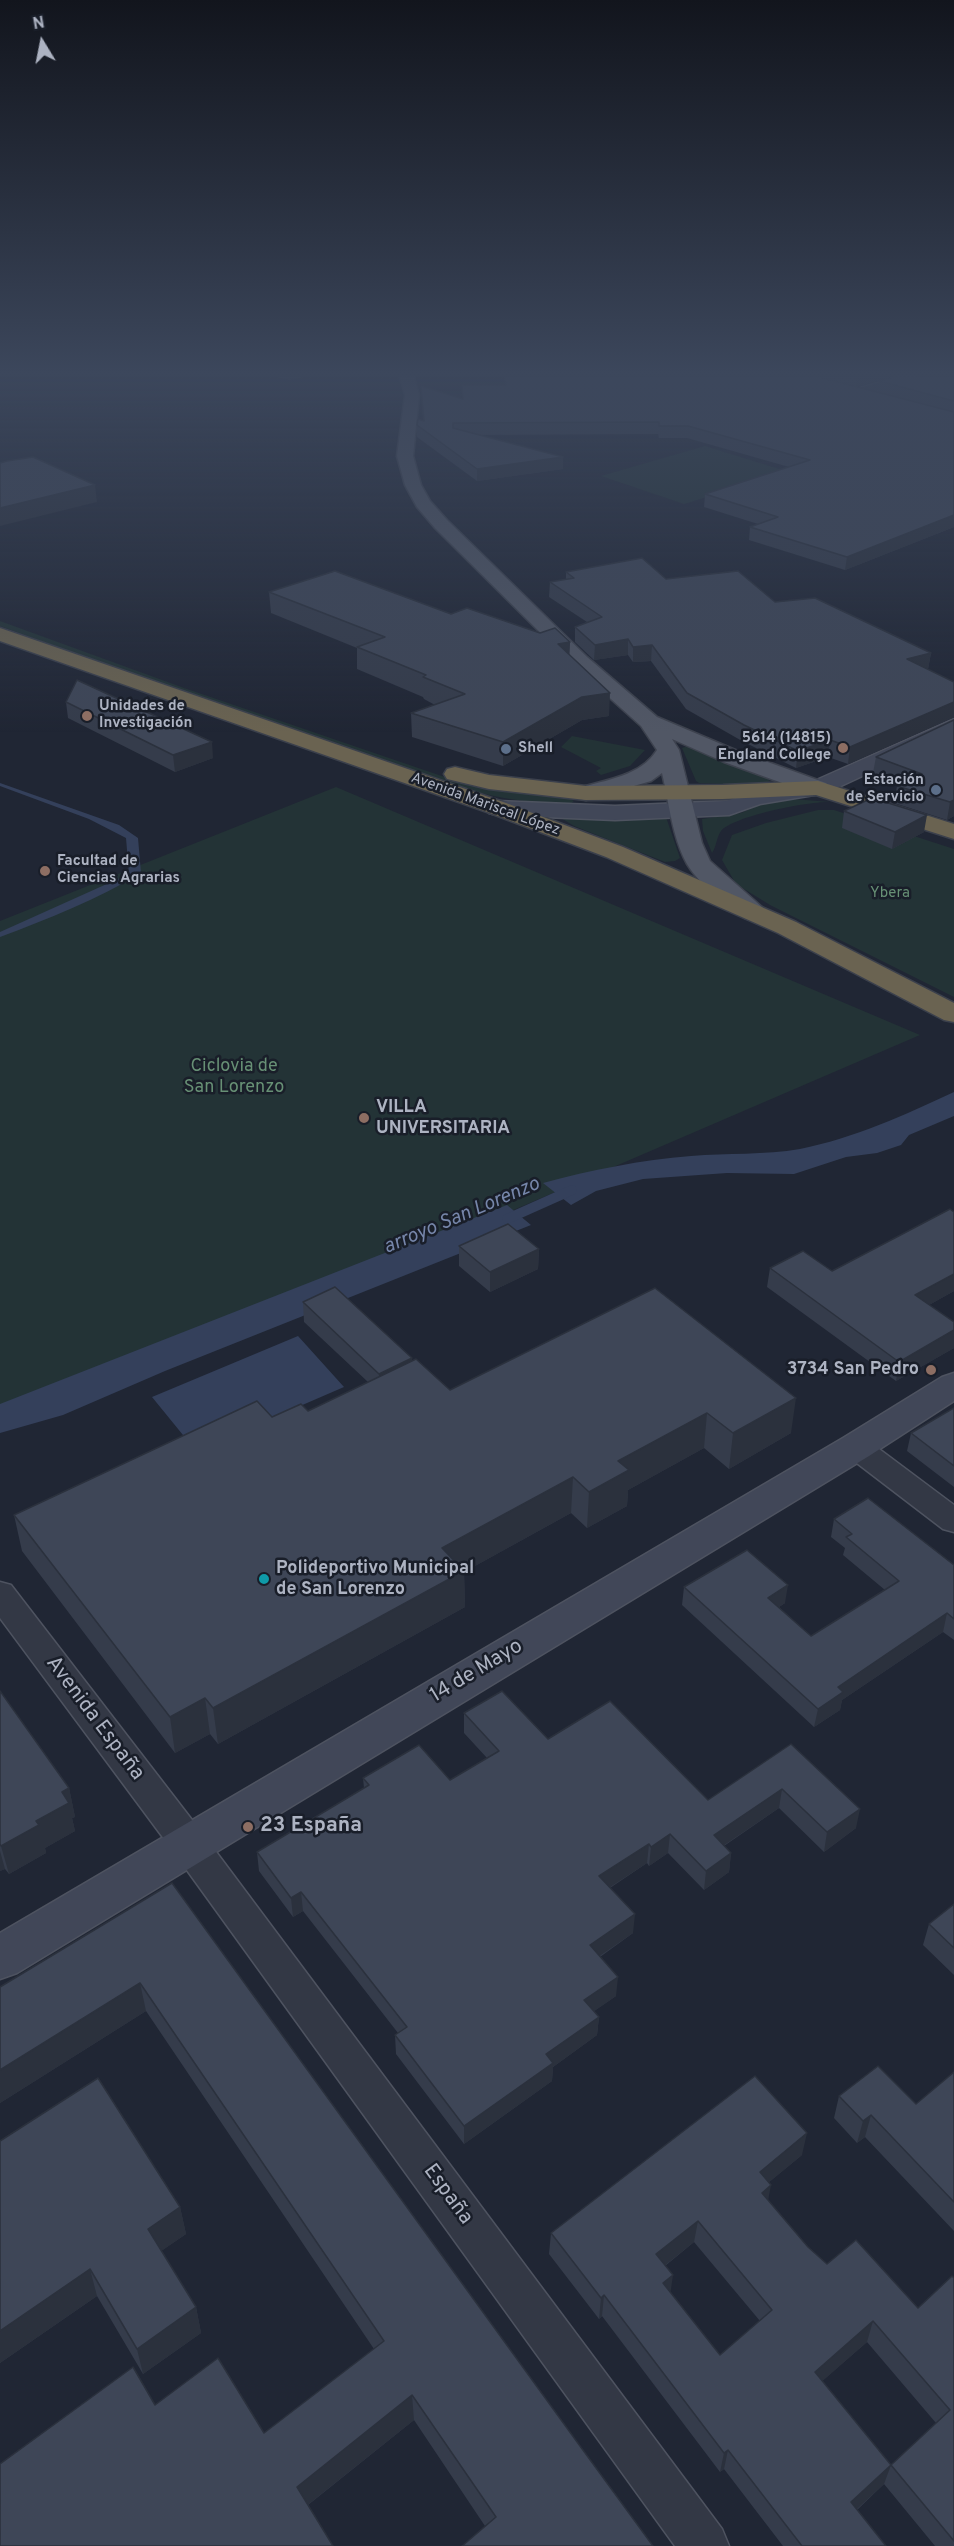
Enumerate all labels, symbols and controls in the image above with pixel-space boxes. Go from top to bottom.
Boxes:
north arrow [12,12,72,72]
text: N [31,13,46,35]
place label: Unidades de Investigación [99,698,192,733]
marker: Unidades de Investigación [80,709,94,723]
place label: 5614 (14815) England College [718,730,831,765]
place label: Shell [518,740,553,758]
marker: 5614 (14815) England College [836,741,850,755]
marker: Shell [499,742,513,756]
street label: Avenida Mariscal López [408,770,562,840]
place label: Estación de Servicio [846,772,924,807]
marker: Estación de Servicio [929,783,943,797]
place label: Facultad de Ciencias Agrarias [57,853,180,888]
marker: Facultad de Ciencias Agrarias [38,864,52,878]
park label: Ybera [870,885,910,903]
park label: Ciclovia de San Lorenzo [184,1056,284,1098]
place label: VILLA UNIVERSITARIA [376,1097,510,1140]
marker: VILLA UNIVERSITARIA [357,1111,371,1125]
water label: arroyo San Lorenzo [380,1173,544,1261]
place label: 3734 San Pedro [787,1359,919,1381]
marker: 3734 San Pedro [924,1363,938,1377]
place label: Polideportivo Municipal de San Lorenzo [276,1558,474,1600]
marker: Polideportivo Municipal de San Lorenzo [257,1572,271,1586]
street label: 14 de Mayo [426,1635,528,1709]
street label: Avenida España [39,1652,149,1786]
place label: 23 España [260,1814,362,1840]
marker: 23 España [241,1820,255,1834]
street label: España [417,2160,477,2230]

